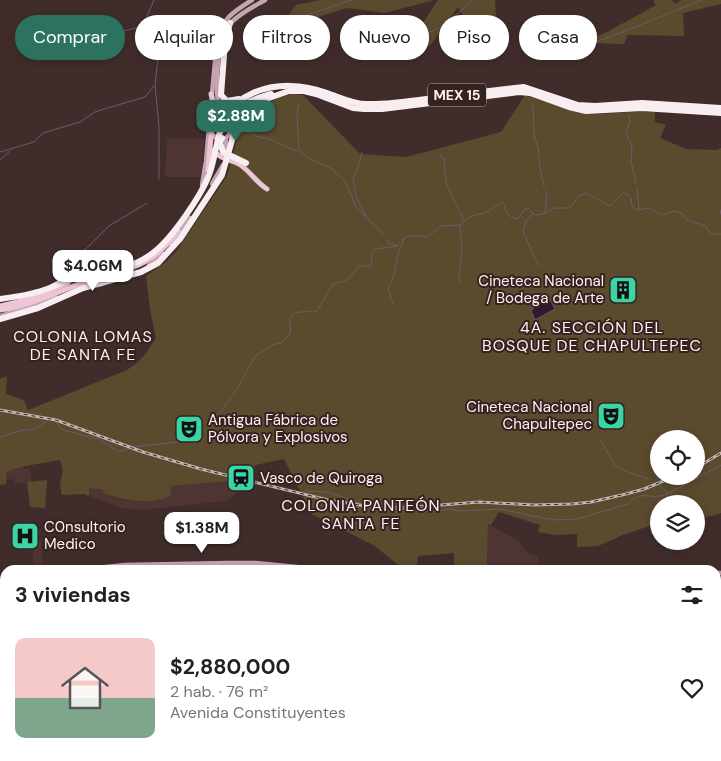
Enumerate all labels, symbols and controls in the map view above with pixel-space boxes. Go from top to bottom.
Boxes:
chip: Comprar [15,15,125,60]
chip: Alquilar [135,15,233,60]
chip: Filtros [243,15,330,60]
chip: Nuevo [340,15,429,60]
chip: Piso [439,15,509,60]
chip: Casa [519,15,597,60]
road number: MEX 15 [428,84,486,106]
pin: $2.88M [195,100,277,142]
text: $2.88M [207,105,265,126]
pin: $4.06M [52,250,134,292]
text: $4.06M [63,255,123,276]
place label: Cineteca Nacional / Bodega de Arte [478,271,604,308]
building icon: Cineteca Nacional / Bodega de Arte [608,275,638,305]
district label: 4A. SECCIÓN DEL BOSQUE DE CHAPULTEPEC [482,317,702,356]
district label: COLONIA LOMAS DE SANTA FE [13,326,153,365]
place label: Cineteca Nacional Chapultepec [466,397,592,434]
theatre icon: Cineteca Nacional Chapultepec [596,401,626,431]
place label: Antigua Fábrica de Pólvora y Explosivos [208,410,348,447]
theatre icon: Antigua Fábrica de Pólvora y Explosivos [174,414,204,444]
map controls [650,430,705,550]
button: locate [650,430,705,485]
station icon: Vasco de Quiroga [226,463,256,493]
place label: Vasco de Quiroga [260,468,382,488]
district label: COLONIA PANTEÓN SANTA FE [281,495,441,534]
button: layers [650,495,705,550]
pin: $1.38M [161,512,243,554]
place label: C0nsultorio Medico [44,517,126,554]
text: $1.38M [175,517,229,538]
hospital icon: C0nsultorio Medico [10,521,40,551]
text: 3 viviendas [15,581,131,609]
icon: filters [678,581,706,609]
text: $2,880,000 [170,653,290,681]
icon: home [55,658,115,718]
icon: heart [678,674,706,702]
text: 2 hab. · 76 m² [170,681,268,702]
text: Avenida Constituyentes [170,702,346,723]

